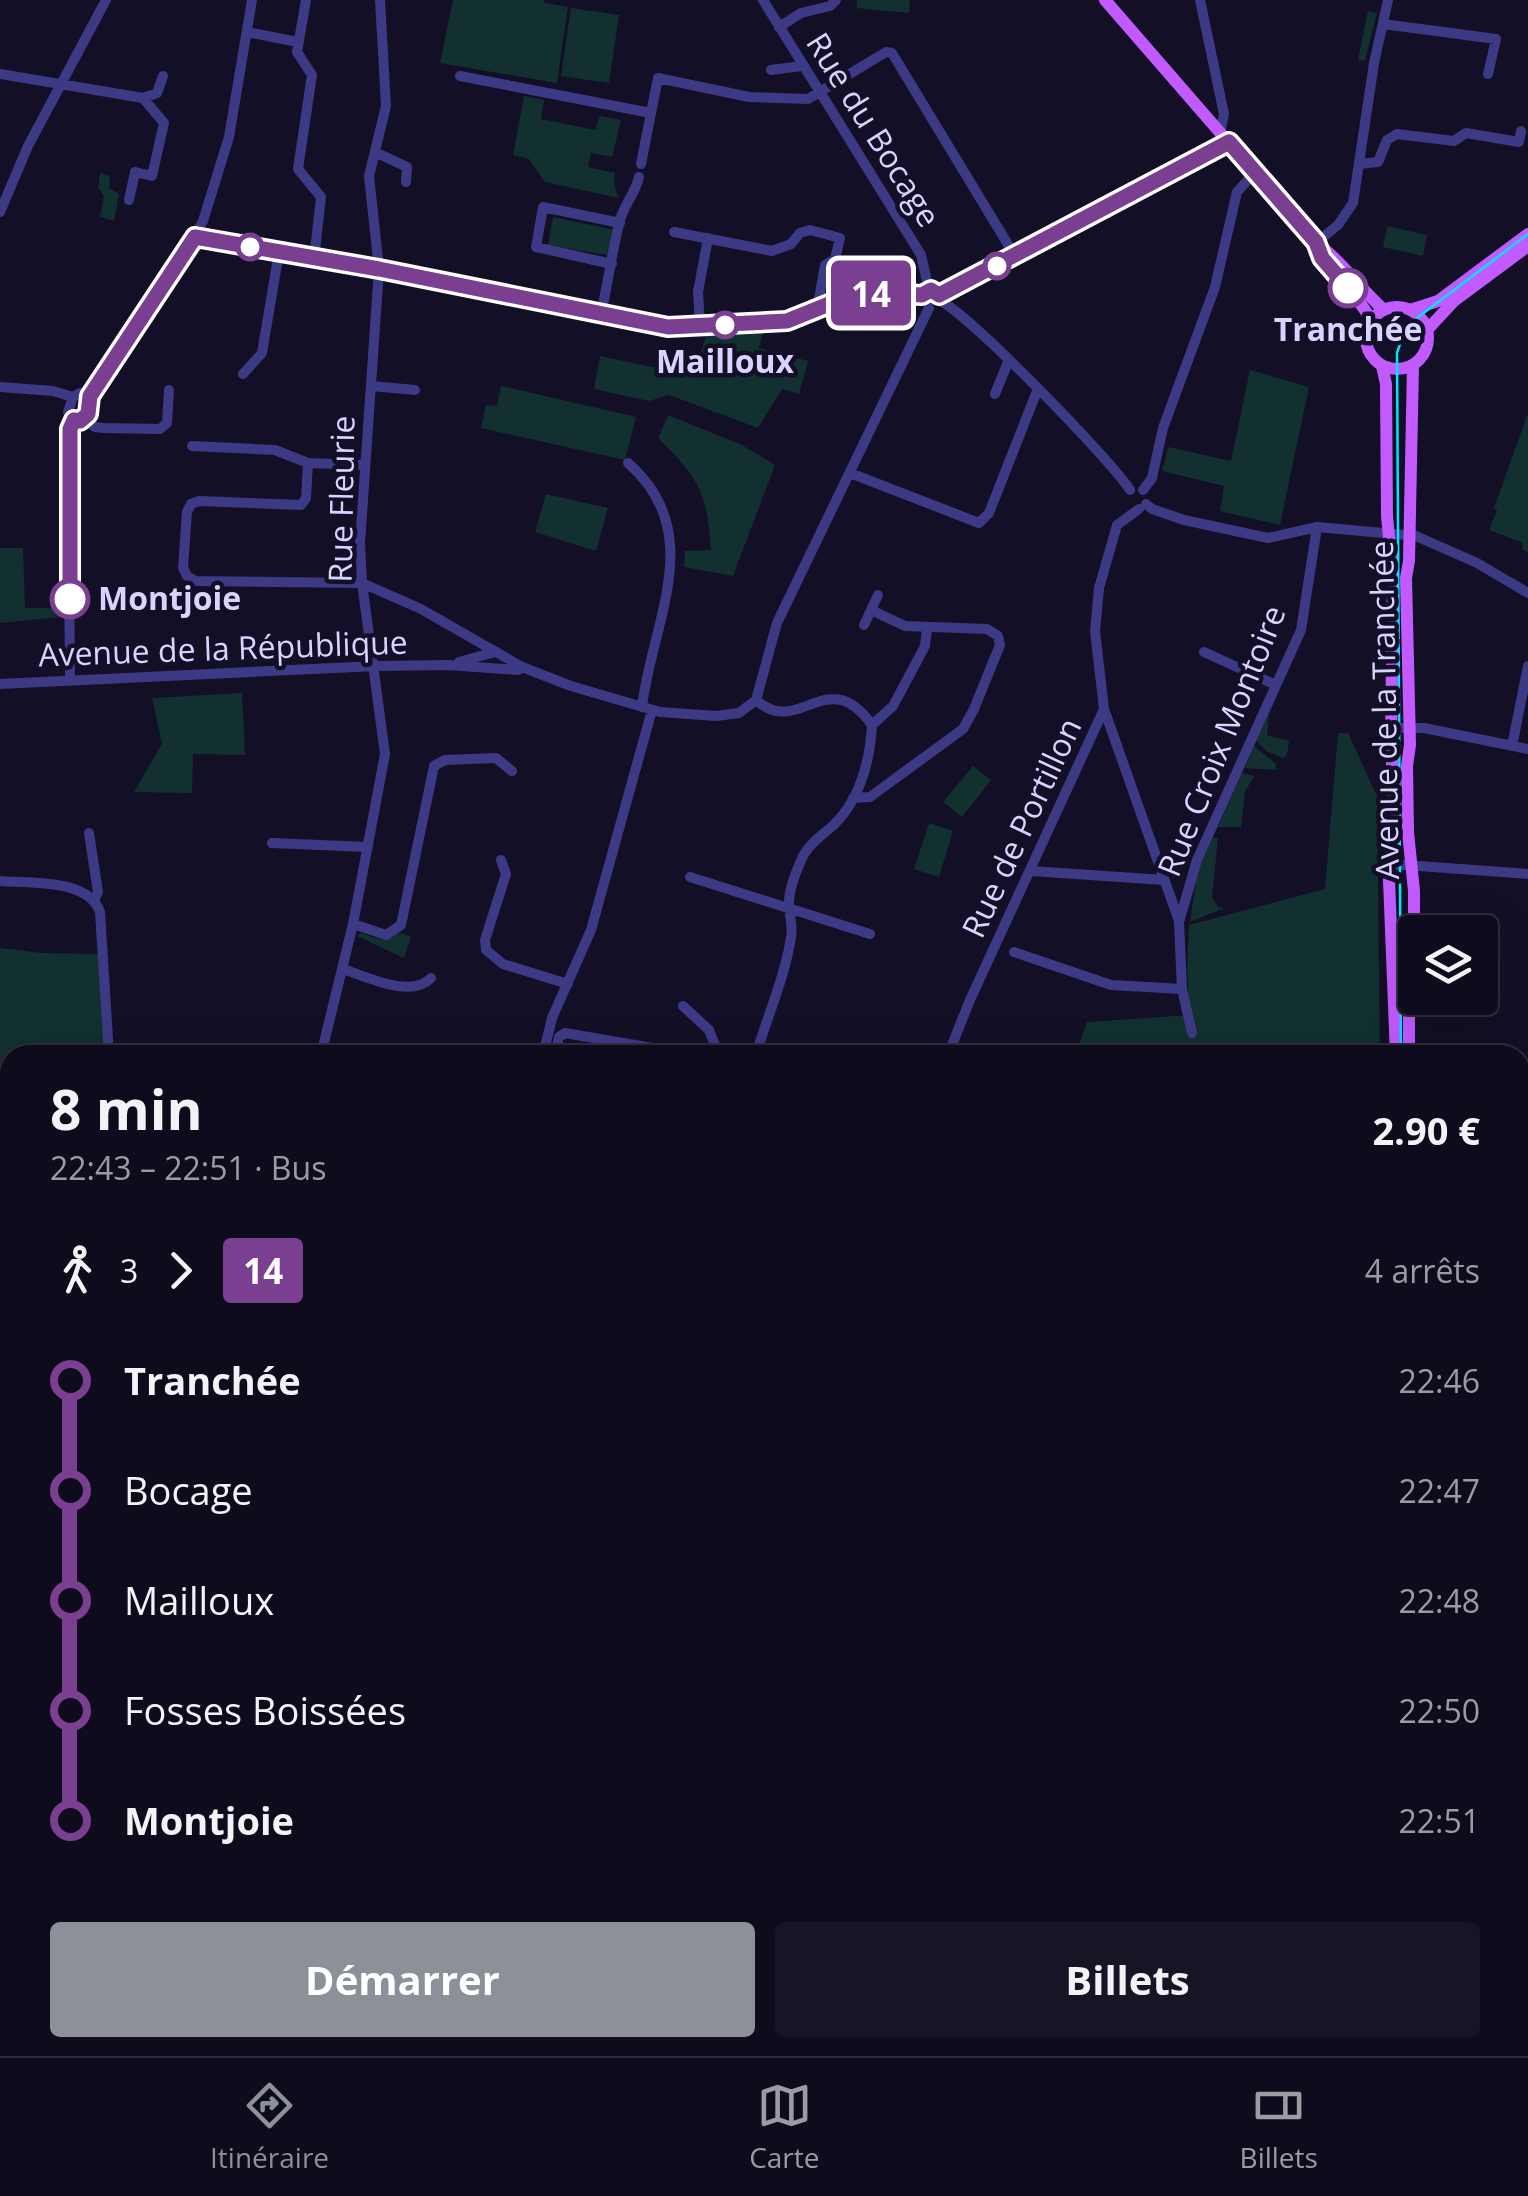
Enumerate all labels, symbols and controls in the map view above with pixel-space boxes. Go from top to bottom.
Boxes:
street label: Rue du Bocage [797,24,951,235]
unlabelled marker [237,234,263,260]
unlabelled marker [984,253,1010,279]
line badge: 14 [826,260,916,326]
marker: Tranchée [1329,269,1367,307]
text: 14 [851,270,891,317]
place label: Tranchée [1274,307,1422,350]
marker: Mailloux [712,312,738,338]
place label: Mailloux [656,339,795,382]
street label: Rue Fleurie [318,415,363,583]
street label: Avenue de la Tranchée [1359,540,1408,880]
place label: Montjoie [98,576,241,619]
marker: Montjoie [51,580,89,618]
street label: Rue Croix Montoire [1147,599,1295,882]
street label: Avenue de la République [38,620,408,675]
street label: Rue de Portillon [951,711,1090,944]
map controls [1398,915,1498,1015]
button: layers [1398,915,1498,1015]
text: 8 min [50,1071,203,1146]
text: 2.90 € [1372,1104,1480,1156]
text: 22:43 – 22:51 · Bus [50,1146,326,1189]
icon: walk [50,1243,105,1298]
icon: forward [153,1243,208,1298]
text: 14 [243,1247,283,1294]
text: 3 [120,1249,138,1292]
text: 4 arrêts [1365,1249,1480,1292]
text: Tranchée [124,1354,301,1406]
text: 22:46 [1398,1359,1480,1402]
text: Bocage [124,1464,253,1516]
text: 22:47 [1398,1469,1480,1512]
text: Mailloux [124,1574,274,1626]
text: 22:48 [1398,1579,1480,1622]
text: Fosses Boissées [124,1684,406,1736]
text: 22:50 [1398,1689,1480,1732]
text: Montjoie [124,1794,294,1846]
text: 22:51 [1398,1799,1480,1842]
button: Démarrer [50,1922,755,2037]
button: Billets [775,1922,1480,2037]
tab: Itinéraire [210,2078,329,2176]
tab: Carte [749,2078,819,2176]
tab: Billets [1240,2078,1318,2176]

